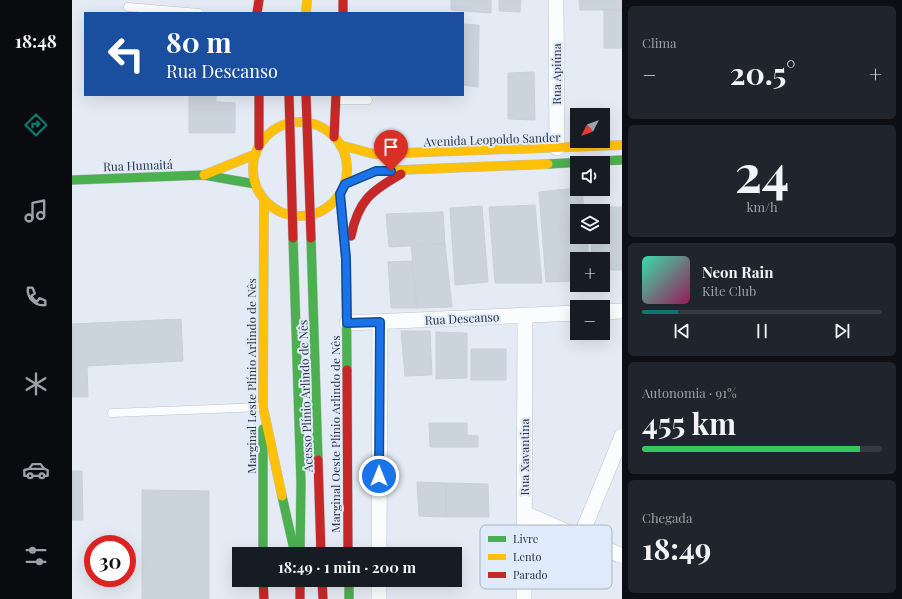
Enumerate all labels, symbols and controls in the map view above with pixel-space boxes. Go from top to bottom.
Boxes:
text: 80 m [166,23,232,60]
icon: left [100,28,152,80]
text: 18:48 [15,29,57,53]
text: Clima [642,34,677,51]
street label: Rua Apiúna [548,43,564,105]
text: 20.5° [730,53,796,93]
text: Rua Descanso [166,59,278,83]
text: − [642,59,656,89]
text: + [869,59,882,89]
north arrow [570,108,610,148]
map controls [570,108,610,340]
icon: directions [22,111,50,139]
street label: Avenida Leopoldo Sander [422,129,561,149]
pin [374,130,408,171]
icon: arrive [380,136,402,158]
text: 24 [735,137,789,206]
street label: Rua Humaitá [103,156,173,174]
button: sound [570,156,610,196]
icon: music [22,197,50,225]
text: km/h [746,198,778,215]
button: layers [570,204,610,244]
button: + [570,252,610,292]
text: Neon Rain [702,262,773,282]
street label: Marginal Leste Plínio Arlindo de Nês [243,278,259,474]
text: Kite Club [702,282,756,299]
icon: phone [22,283,50,311]
button: − [570,300,610,340]
street label: Rua Descanso [424,308,500,328]
street label: Acesso Plínio Arlindo de Nês [294,320,316,473]
icon: previous [671,320,693,342]
icon: pause [751,320,773,342]
icon: next [831,320,853,342]
street label: Marginal Oeste Plínio Arlindo de Nês [327,335,343,533]
icon: climate [22,370,50,398]
text: Autonomia · 91% [642,384,737,401]
text: 455 km [642,403,736,443]
street label: Rua Xavantina [516,419,532,495]
position arrow [358,455,400,497]
icon: car [22,456,50,484]
text: Chegada [642,509,692,526]
legend [480,525,612,589]
text: 18:49 [642,528,711,568]
text: Livre [513,531,539,546]
speed limit sign: 30 [84,535,136,587]
icon: filters [22,542,50,570]
text: Lento [513,549,542,564]
text: 18:49 · 1 min · 200 m [278,557,416,577]
text: Parado [513,567,548,582]

